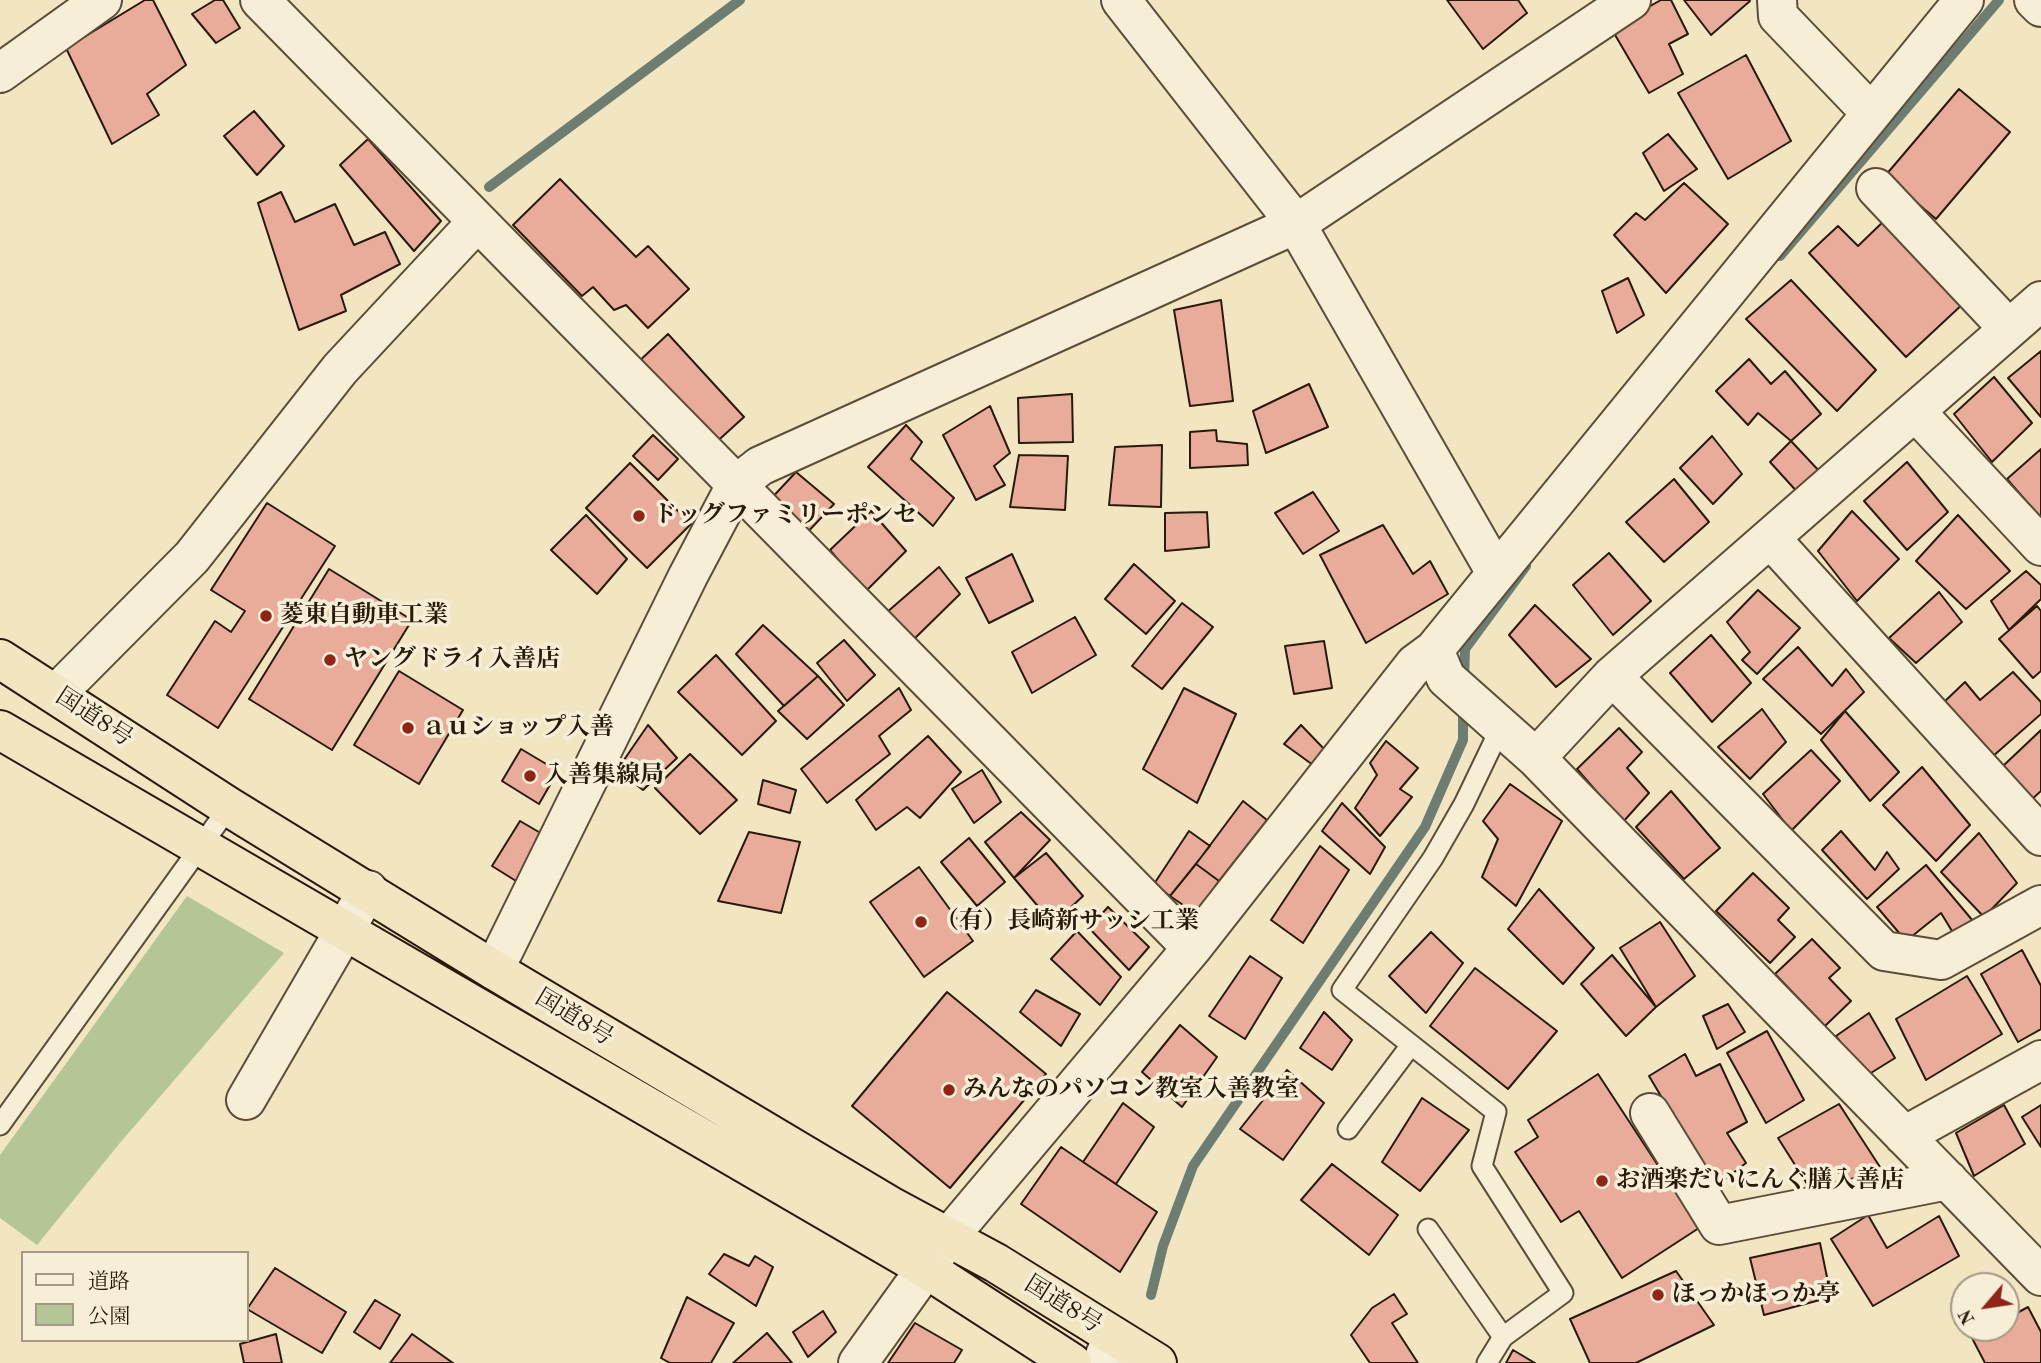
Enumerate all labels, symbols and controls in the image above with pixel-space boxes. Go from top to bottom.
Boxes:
place label: ドッグファミリーポンセ [653,502,917,530]
marker: ドッグファミリーポンセ [631,508,647,524]
place label: 菱東自動車工業 [280,602,448,630]
marker: 菱東自動車工業 [258,608,274,624]
place label: ヤングドライ入善店 [344,646,560,674]
marker: ヤングドライ入善店 [322,652,338,668]
street label: 国道8号 [50,683,138,753]
place label: ａｕショップ入善 [422,714,614,742]
marker: ａｕショップ入善 [400,720,416,736]
place label: 入善集線局 [544,762,664,790]
marker: 入善集線局 [522,768,538,784]
place label: （有）長崎新サッシ工業 [935,908,1199,936]
marker: （有）長崎新サッシ工業 [913,914,929,930]
street label: 国道8号 [530,984,618,1052]
place label: みんなのパソコン教室入善教室 [963,1076,1299,1104]
marker: みんなのパソコン教室入善教室 [941,1082,957,1098]
place label: お酒楽だいにんぐ膳入善店 [1616,1167,1904,1195]
marker: お酒楽だいにんぐ膳入善店 [1594,1173,1610,1189]
legend [21,1251,248,1342]
street label: 国道8号 [1019,1270,1107,1340]
text: 道路 [88,1272,130,1293]
north arrow [1950,1272,2020,1342]
place label: ほっかほっか亭 [1672,1281,1840,1309]
marker: ほっかほっか亭 [1650,1287,1666,1303]
text: N [1956,1305,1980,1327]
text: 公園 [88,1307,130,1328]

